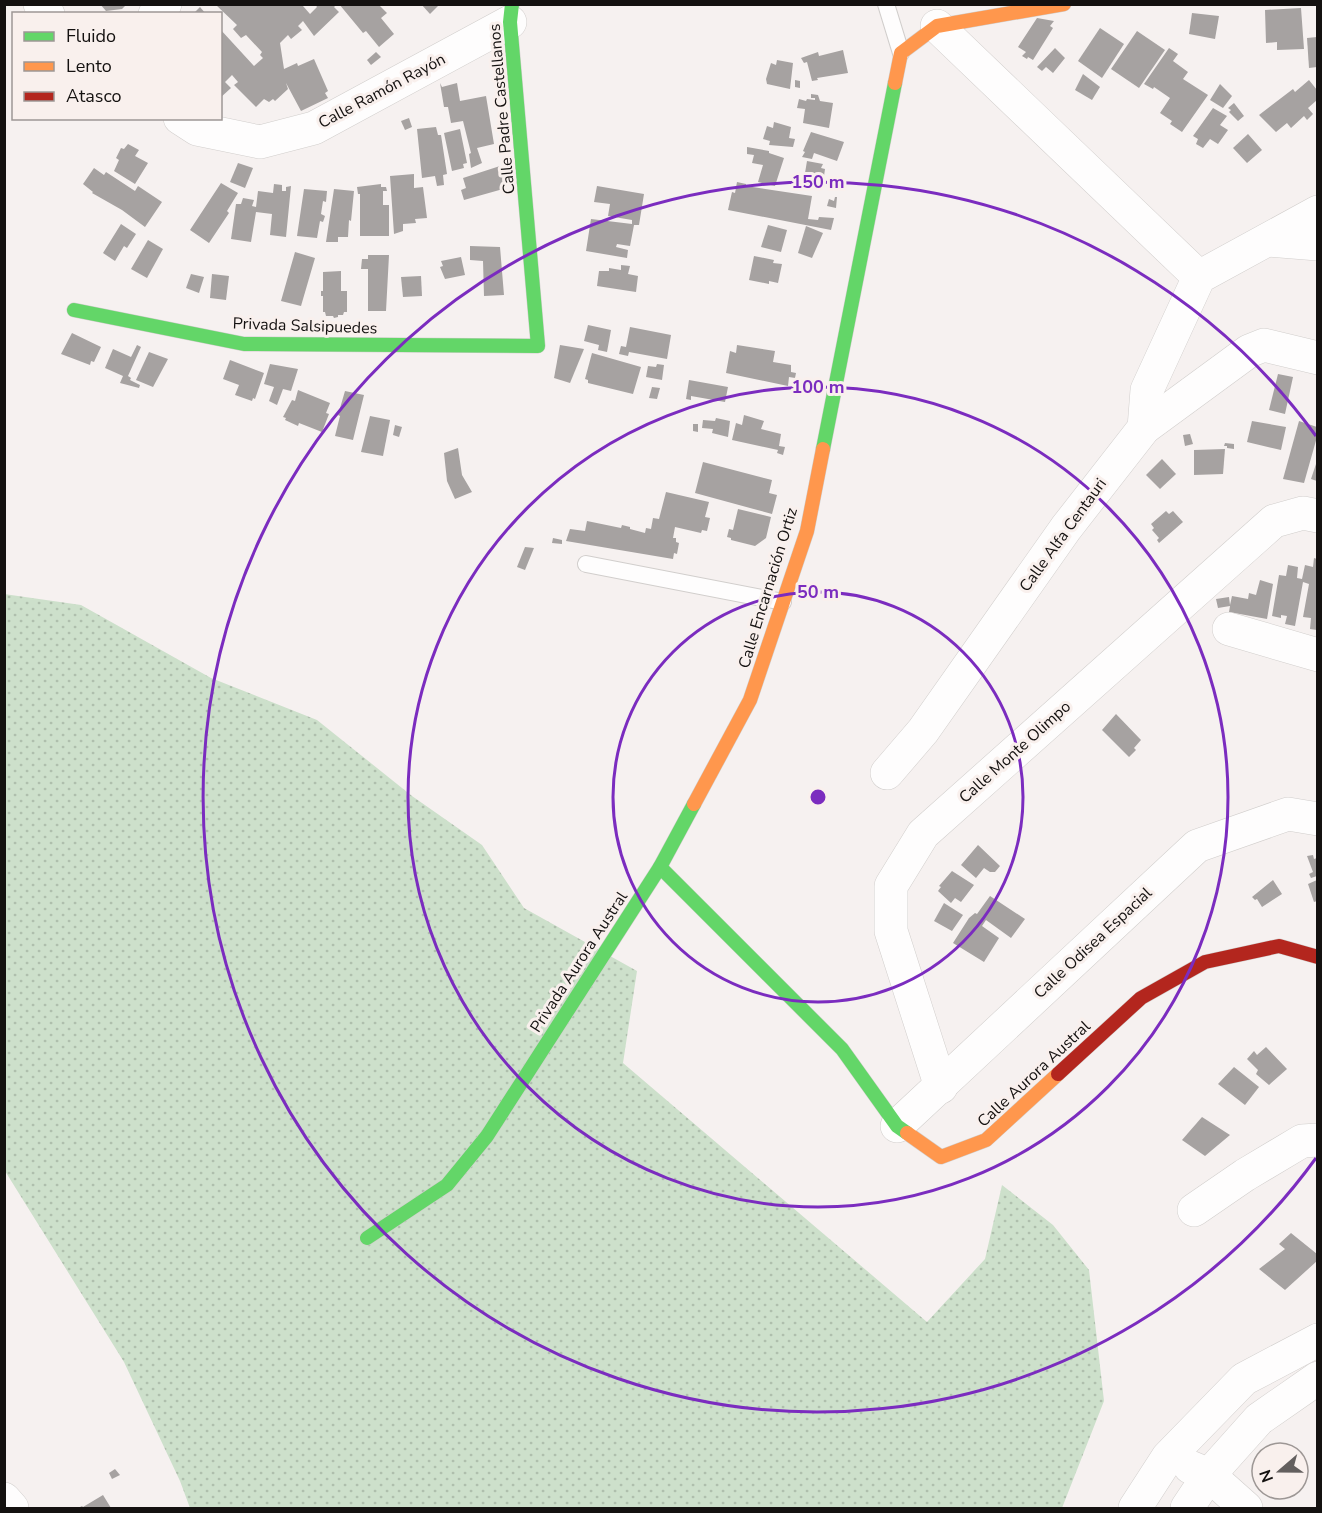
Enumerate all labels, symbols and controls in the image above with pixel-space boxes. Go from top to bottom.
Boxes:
legend [12,12,222,120]
street label: Calle Padre Castellanos [484,23,520,195]
text: Fluido [66,24,116,48]
street label: Calle Ramón Rayón [315,48,449,134]
text: Lento [66,54,112,78]
text: Atasco [66,84,122,108]
text: 150 m [791,170,845,194]
street label: Privada Salsipuedes [232,312,378,340]
text: 100 m [791,375,845,399]
street label: Calle Alfa Centauri [1014,474,1112,596]
street label: Calle Encarnación Ortiz [733,505,803,671]
text: 50 m [797,580,839,604]
street label: Calle Monte Olimpo [954,696,1076,808]
centre of rings [808,787,828,807]
street label: Calle Odisea Espacial [1029,882,1157,1004]
street label: Privada Aurora Austral [525,887,633,1037]
street label: Calle Aurora Austral [973,1016,1095,1132]
north arrow [1250,1441,1310,1501]
text: N [1254,1466,1279,1485]

